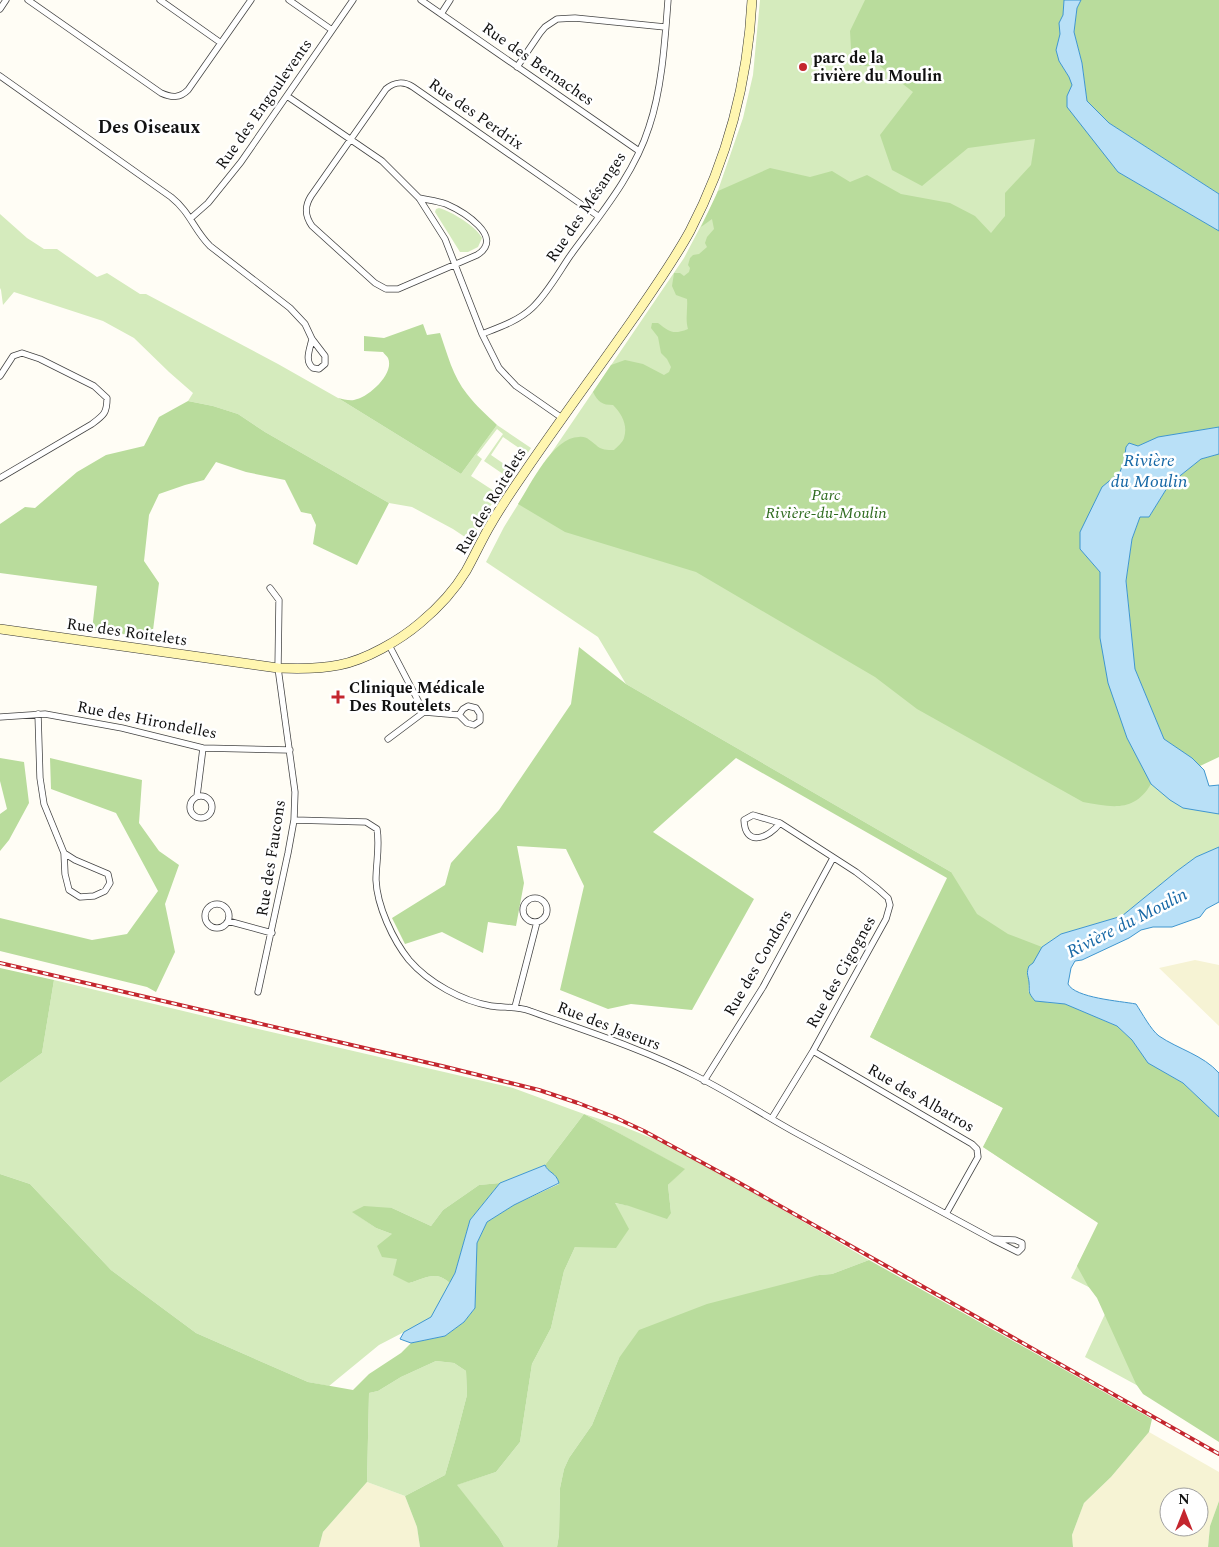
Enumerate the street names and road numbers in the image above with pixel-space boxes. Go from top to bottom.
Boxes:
street label: Rue des Bernaches [477,16,599,112]
street label: Rue des Engoulevents [210,34,318,174]
street label: Rue des Perdrix [424,72,528,156]
street label: Rue des Mésanges [540,147,632,267]
street label: Rue des Roitelets [449,443,533,559]
street label: Rue des Roitelets [65,612,189,652]
street label: Rue des Hirondelles [75,695,219,745]
street label: Rue des Faucons [250,798,292,918]
street label: Rue des Condors [718,905,798,1021]
street label: Rue des Cigognes [800,911,882,1033]
street label: Rue des Jaseurs [554,995,664,1057]
street label: Rue des Albatros [863,1058,979,1138]

